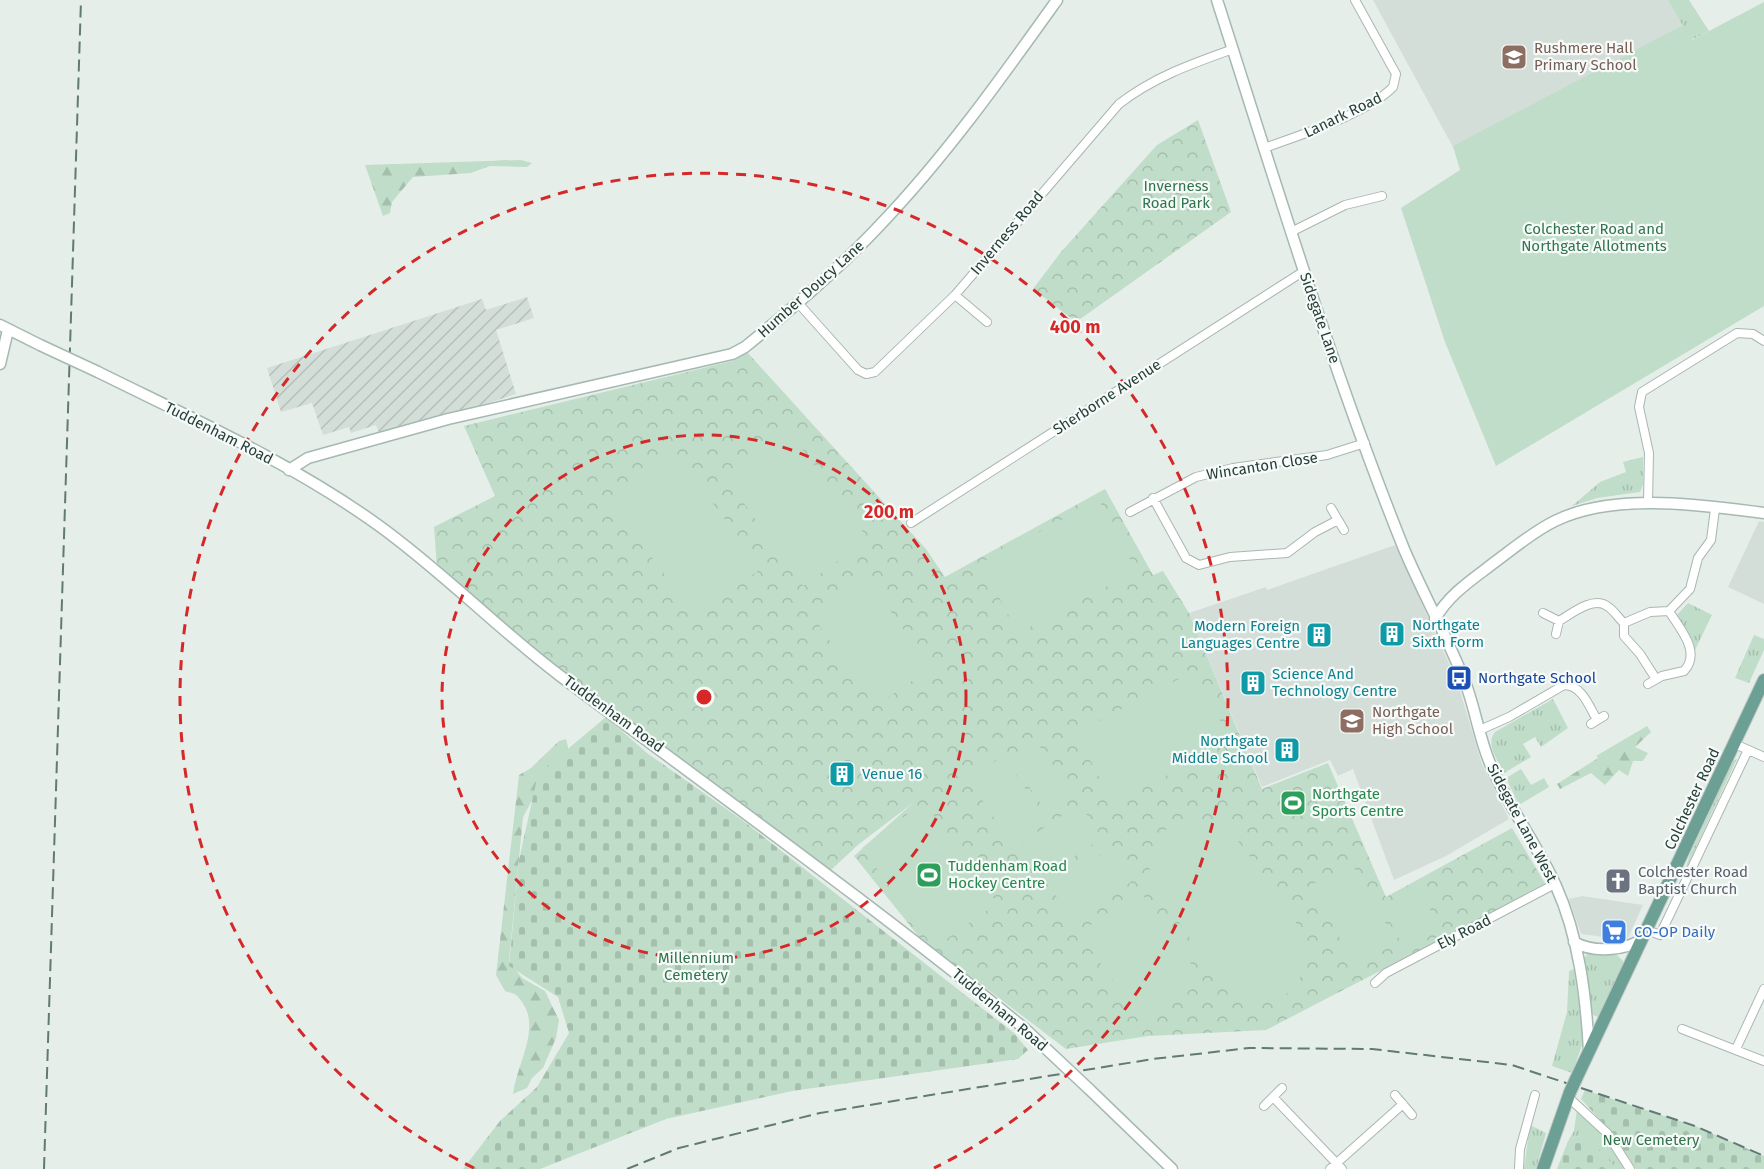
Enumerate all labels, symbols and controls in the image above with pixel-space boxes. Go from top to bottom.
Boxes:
place label: Rushmere Hall Primary School [1534,39,1637,74]
school or university icon: Rushmere Hall Primary School [1499,42,1529,72]
street label: Lanark Road [1301,88,1385,142]
park label: Inverness Road Park [1142,177,1210,212]
street label: Inverness Road [967,187,1047,279]
park label: Colchester Road and Northgate Allotments [1521,220,1667,255]
street label: Humber Doucy Lane [754,237,868,341]
street label: Sidegate Lane [1296,270,1344,366]
text: 400 m [1050,316,1100,338]
street label: Sherborne Avenue [1050,355,1164,439]
street label: Tuddenham Road [162,398,276,468]
street label: Wincanton Close [1205,448,1319,484]
text: 200 m [864,501,914,523]
place label: Northgate Sixth Form [1412,616,1484,651]
place label: Modern Foreign Languages Centre [1181,617,1300,652]
building icon: Northgate Sixth Form [1377,619,1407,649]
building icon: Modern Foreign Languages Centre [1304,620,1334,650]
bus stop icon: Northgate School [1444,663,1474,693]
place label: Science And Technology Centre [1272,665,1397,700]
building icon: Science And Technology Centre [1238,668,1268,698]
place label: Northgate School [1478,669,1597,687]
street label: Tuddenham Road [561,672,667,756]
centre of rings [694,687,714,707]
place label: Northgate High School [1372,703,1454,738]
school or university icon: Northgate High School [1337,706,1367,736]
place label: Northgate Middle School [1172,732,1269,767]
building icon: Northgate Middle School [1272,735,1302,765]
street label: Colchester Road [1661,745,1723,853]
building icon: Venue 16 [827,759,857,789]
street label: Sidegate Lane West [1483,761,1561,886]
place label: Venue 16 [862,765,922,783]
place label: Northgate Sports Centre [1312,785,1404,820]
sports icon: Northgate Sports Centre [1278,788,1308,818]
place label: Tuddenham Road Hockey Centre [948,857,1067,892]
sports icon: Tuddenham Road Hockey Centre [914,860,944,890]
place label: Colchester Road Baptist Church [1638,863,1748,898]
church icon: Colchester Road Baptist Church [1603,866,1633,896]
street label: Ely Road [1434,911,1494,953]
supermarket icon: CO-OP Daily [1599,917,1629,947]
place label: CO-OP Daily [1634,923,1716,941]
park label: Millennium Cemetery [658,949,734,984]
street label: Tuddenham Road [949,965,1051,1055]
park label: New Cemetery [1603,1131,1700,1149]

